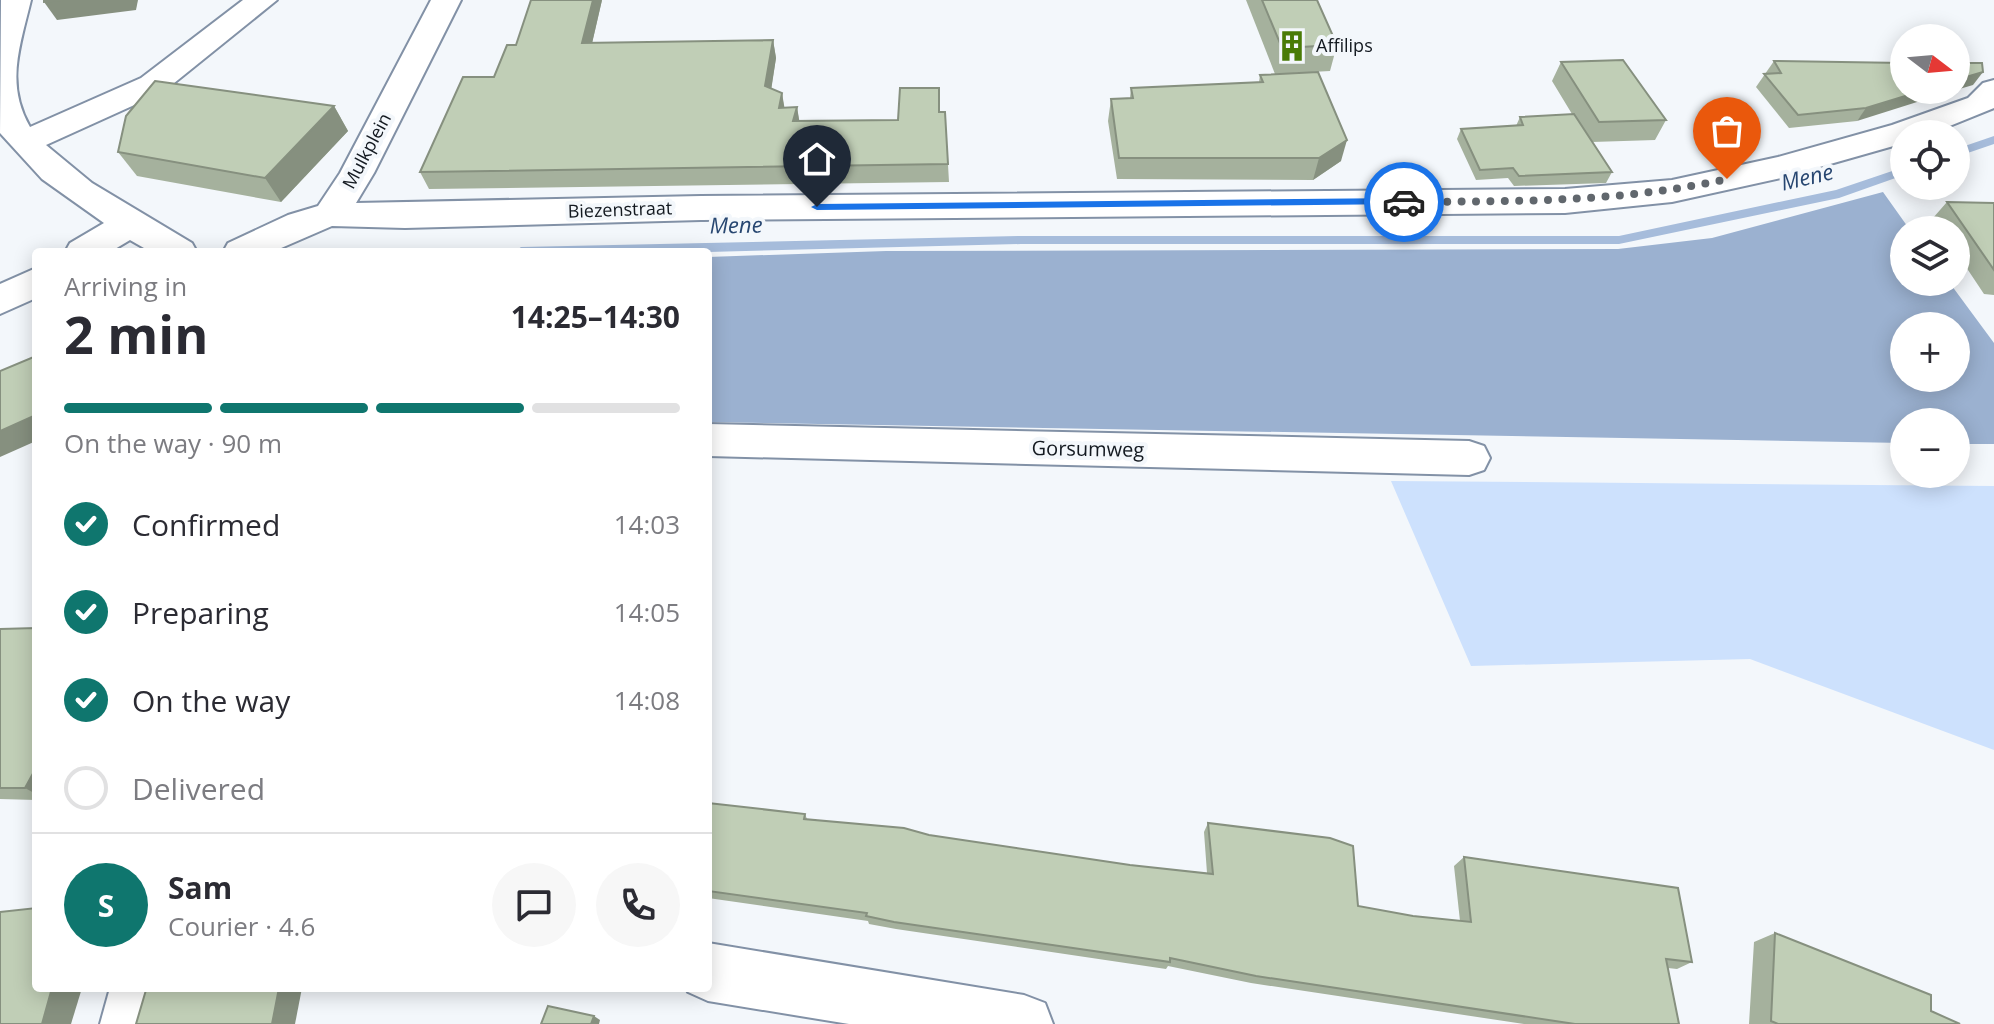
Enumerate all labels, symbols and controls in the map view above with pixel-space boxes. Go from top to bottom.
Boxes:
north arrow [1890,24,1970,104]
map controls [1890,24,1970,488]
building icon: Affilips [1275,29,1309,63]
place label: Affilips [1316,33,1373,57]
pin [1693,97,1761,179]
street label: Mulkplein [336,108,396,193]
icon: bag [1705,109,1749,153]
button: locate [1890,120,1970,200]
pin [783,125,851,207]
icon: home [795,137,839,181]
water label: Mene [1778,155,1836,197]
courier [1364,162,1444,242]
icon: car [1382,180,1426,224]
street label: Biezenstraat [567,195,673,223]
water label: Mene [709,209,763,239]
button: layers [1890,216,1970,296]
text: Arriving in [64,268,187,304]
text: 14:25–14:30 [511,296,680,337]
text: 2 min [64,298,208,369]
button: + [1890,312,1970,392]
button: − [1890,408,1970,488]
text: On the way · 90 m [64,425,282,461]
street label: Gorsumweg [1031,434,1145,463]
icon: check [64,502,108,546]
text: Confirmed [132,504,280,545]
text: 14:03 [614,506,680,542]
icon: check [64,590,108,634]
text: Preparing [132,592,269,633]
text: 14:05 [614,594,680,630]
icon: check [64,678,108,722]
text: On the way [132,680,290,721]
text: 14:08 [614,682,680,718]
text: Delivered [132,768,265,809]
button: chat [492,863,576,947]
button: phone [596,863,680,947]
text: Sam [168,867,232,908]
text: S [98,885,114,926]
text: Courier · 4.6 [168,908,315,944]

